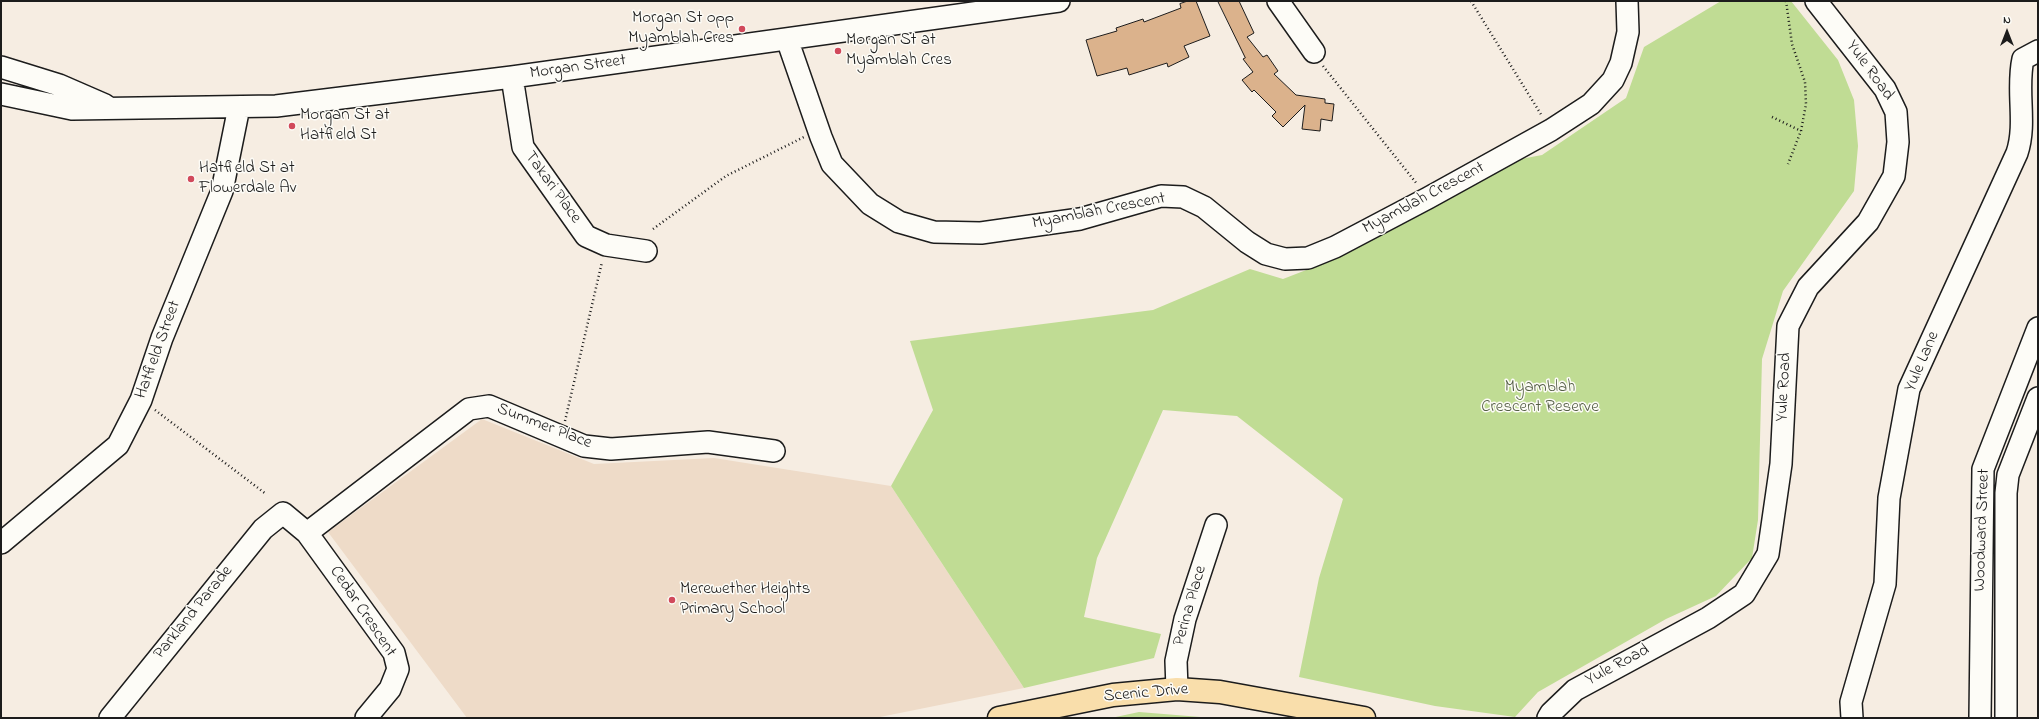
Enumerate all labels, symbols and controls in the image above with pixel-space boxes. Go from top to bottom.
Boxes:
place label: Morgan St opp Myamblah Cres [628,9,734,49]
north arrow [1987,12,2027,52]
text: N [2003,12,2011,28]
marker: Morgan St opp Myamblah Cres [737,24,747,34]
place label: Morgan St at Myamblah Cres [846,31,952,71]
street label: Yule Road [1840,37,1898,105]
marker: Morgan St at Myamblah Cres [833,46,843,56]
street label: Morgan Street [529,51,627,85]
place label: Morgan St at Hatfield St [300,106,390,146]
marker: Morgan St at Hatfield St [287,121,297,131]
street label: Takari Place [519,148,585,228]
street label: Myamblah Crescent [1360,158,1488,240]
place label: Hatfield St at Flowerdale Av [199,159,296,199]
marker: Hatfield St at Flowerdale Av [186,174,196,184]
street label: Myamblah Crescent [1031,189,1167,235]
street label: Hatfield Street [132,298,186,402]
street label: Yule Lane [1901,329,1945,395]
street label: Yule Road [1773,352,1797,422]
park label: Myamblah Crescent Reserve [1481,378,1599,418]
street label: Summer Place [494,400,594,454]
street label: Woodward Street [1971,468,1995,592]
street label: Parkland Parade [150,562,238,664]
street label: Cedar Crescent [324,563,400,661]
street label: Perina Place [1170,563,1212,649]
place label: Merewether Heights Primary School [680,580,810,620]
marker: Merewether Heights Primary School [667,595,677,605]
street label: Yule Road [1583,641,1653,691]
street label: Scenic Drive [1103,680,1189,708]

